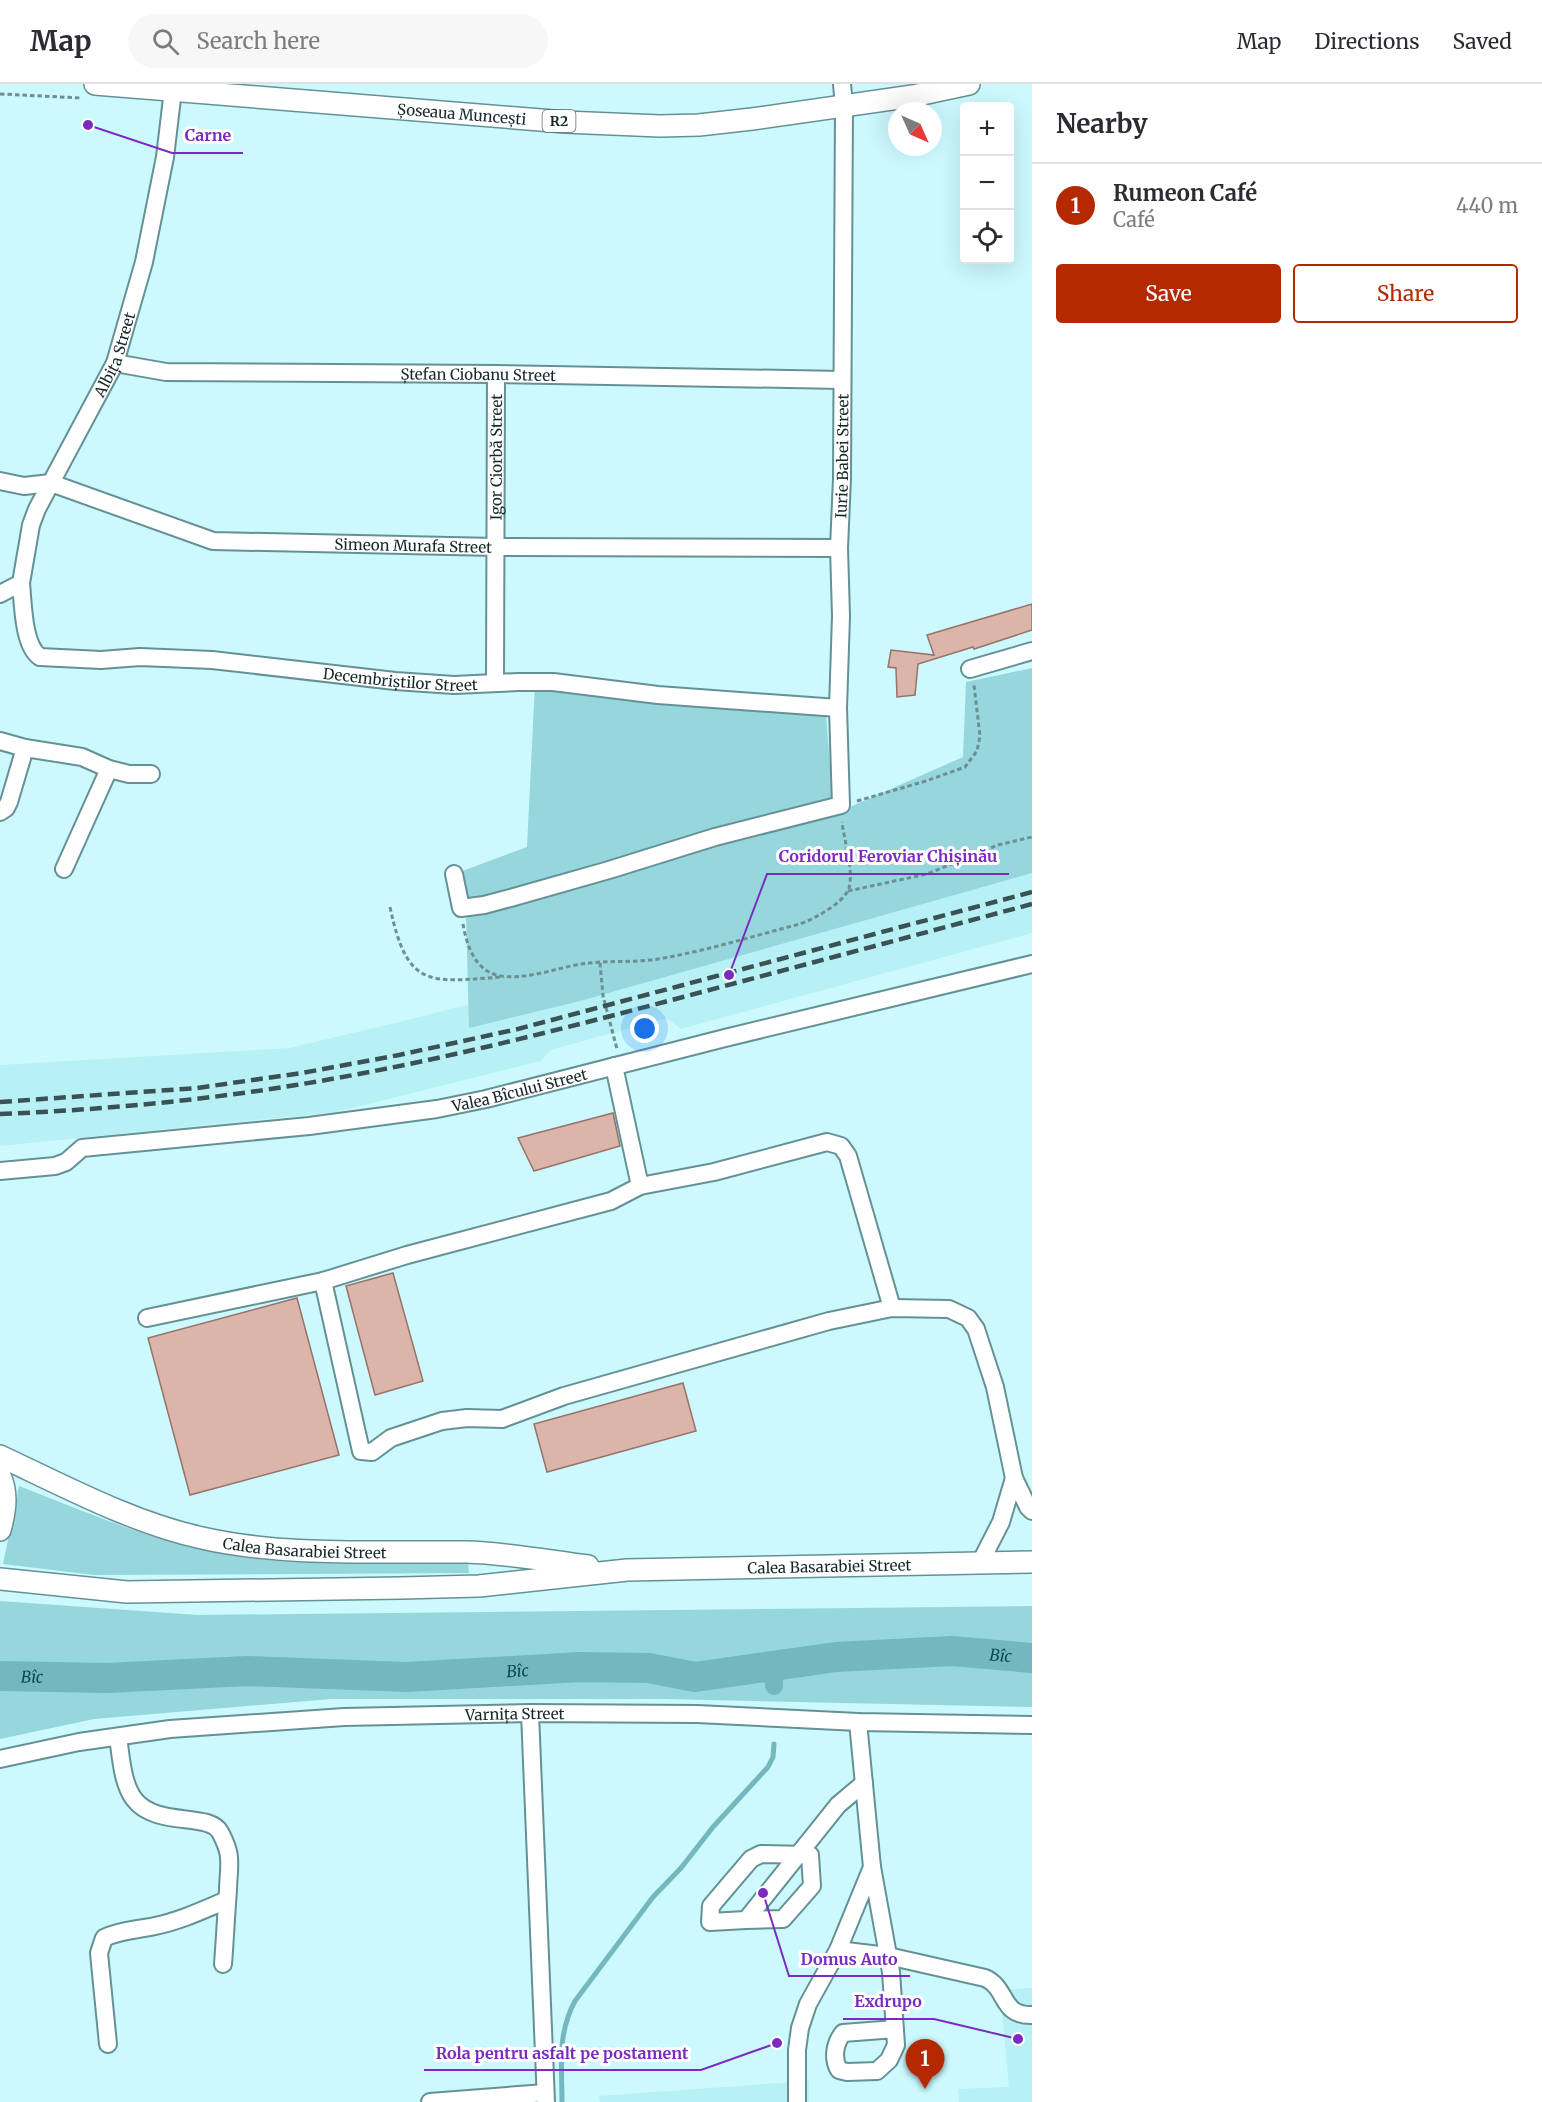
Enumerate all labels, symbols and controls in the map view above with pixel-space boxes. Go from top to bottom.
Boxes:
search box [128,14,548,68]
text: Map [30,23,92,59]
icon: search [149,25,182,58]
text: Search here [197,27,320,55]
text: Map [1237,28,1281,55]
text: Directions [1314,28,1419,55]
text: Saved [1452,28,1512,55]
street label: Șoseaua Muncești [396,99,527,128]
north arrow [888,102,942,156]
map controls [960,102,1014,264]
button: + [960,102,1014,156]
text: Nearby [1056,107,1148,140]
road number: R2 [542,110,576,132]
callout: Carne [172,119,243,153]
text: Carne [185,125,232,145]
button: − [960,156,1014,210]
text: Rumeon Café [1113,179,1257,207]
text: 1 [1071,193,1080,218]
text: 440 m [1456,193,1518,218]
text: Café [1113,207,1155,232]
button: locate [960,210,1014,264]
button: Save [1056,264,1281,323]
button: Share [1293,264,1518,323]
street label: Albița Street [89,310,139,401]
street label: Ștefan Ciobanu Street [400,364,556,385]
street label: Igor Ciorbă Street [486,394,505,520]
street label: Iurie Babei Street [831,394,852,519]
street label: Simeon Murafa Street [334,534,492,556]
street label: Decembriștilor Street [322,663,478,695]
callout: Coridorul Feroviar Chișinău [767,840,1009,874]
text: Coridorul Feroviar Chișinău [779,846,997,866]
your location [630,1014,659,1043]
street label: Valea Bîcului Street [449,1064,589,1115]
street label: Calea Basarabiei Street [222,1533,387,1562]
street label: Calea Basarabiei Street [747,1555,912,1577]
water label: Bîc [989,1644,1013,1666]
water label: Bîc [506,1660,530,1681]
water label: Bîc [21,1666,44,1687]
street label: Varnița Street [464,1703,565,1724]
callout: Domus Auto [789,1942,910,1976]
text: Domus Auto [801,1949,898,1969]
callout: Exdrupo [843,1985,934,2019]
text: Exdrupo [854,1991,922,2011]
callout: Rola pentru asfalt pe postament [424,2036,701,2070]
pin: 1 [906,2040,944,2089]
text: Rola pentru asfalt pe postament [436,2043,689,2063]

